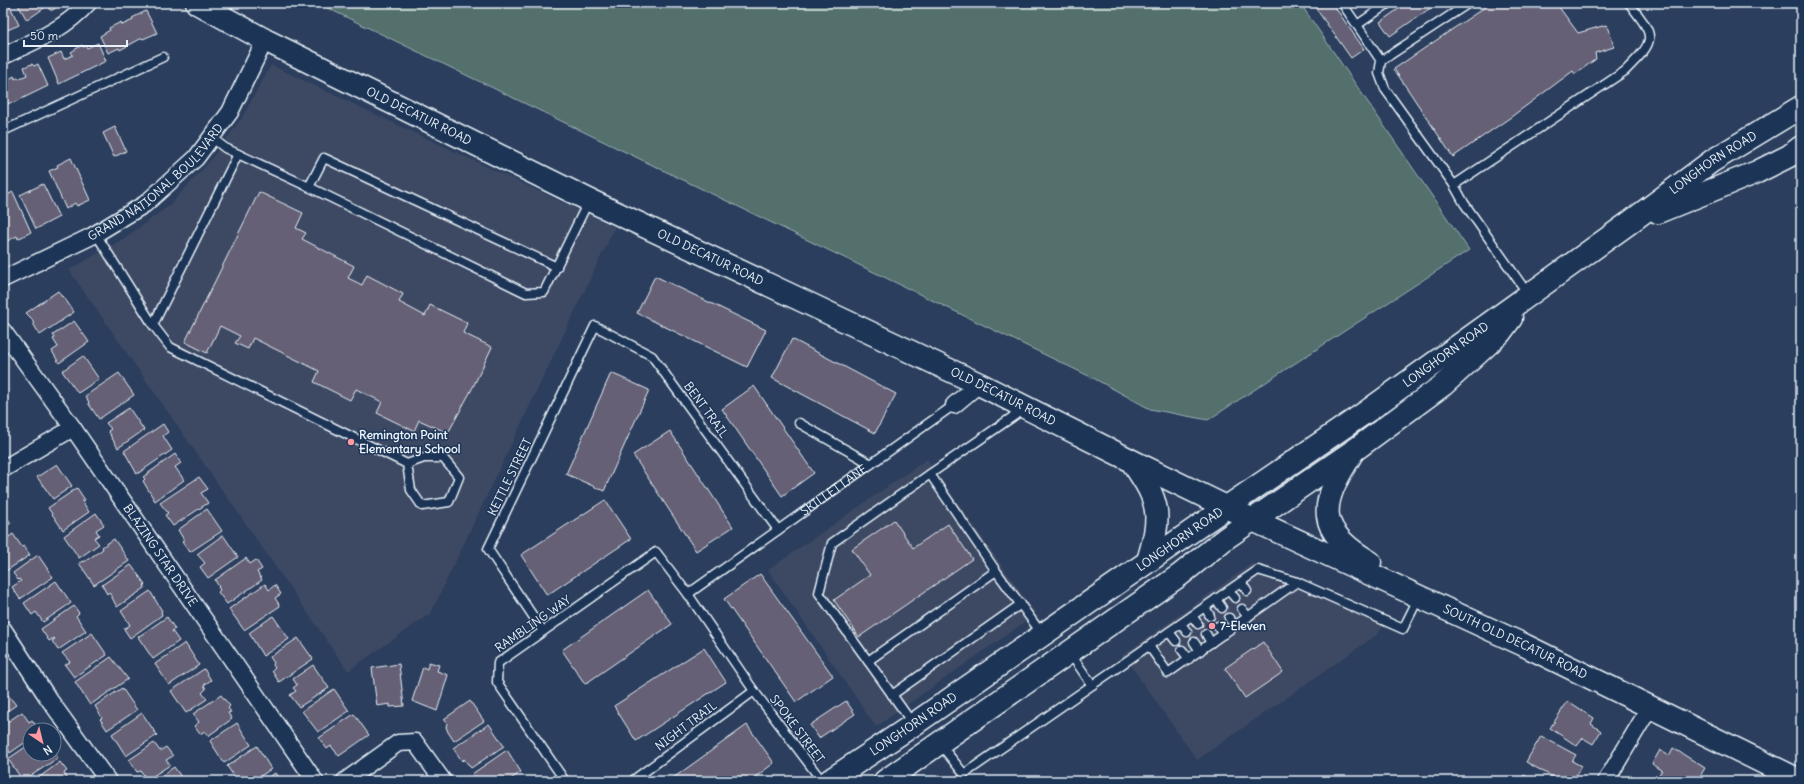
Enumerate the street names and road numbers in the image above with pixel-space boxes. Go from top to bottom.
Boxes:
street label: OLD DECATUR ROAD [364,83,474,148]
street label: GRAND NATIONAL BOULEVARD [85,120,226,244]
street label: LONGHORN ROAD [1666,128,1759,197]
street label: OLD DECATUR ROAD [655,225,766,288]
street label: LONGHORN ROAD [1400,318,1492,390]
street label: OLD DECATUR ROAD [948,364,1058,428]
street label: BENT TRAIL [681,379,732,441]
street label: KETTLE STREET [484,436,535,518]
street label: SKILLET LANE [797,461,870,519]
street label: BLAZING STAR DRIVE [120,501,201,609]
street label: LONGHORN ROAD [1133,504,1226,574]
street label: RAMBLING WAY [492,592,574,655]
street label: SOUTH OLD DECATUR ROAD [1441,601,1590,682]
street label: LONGHORN ROAD [867,689,960,759]
street label: SPOKE STREET [767,692,828,766]
street label: NIGHT TRAIL [652,697,720,754]

